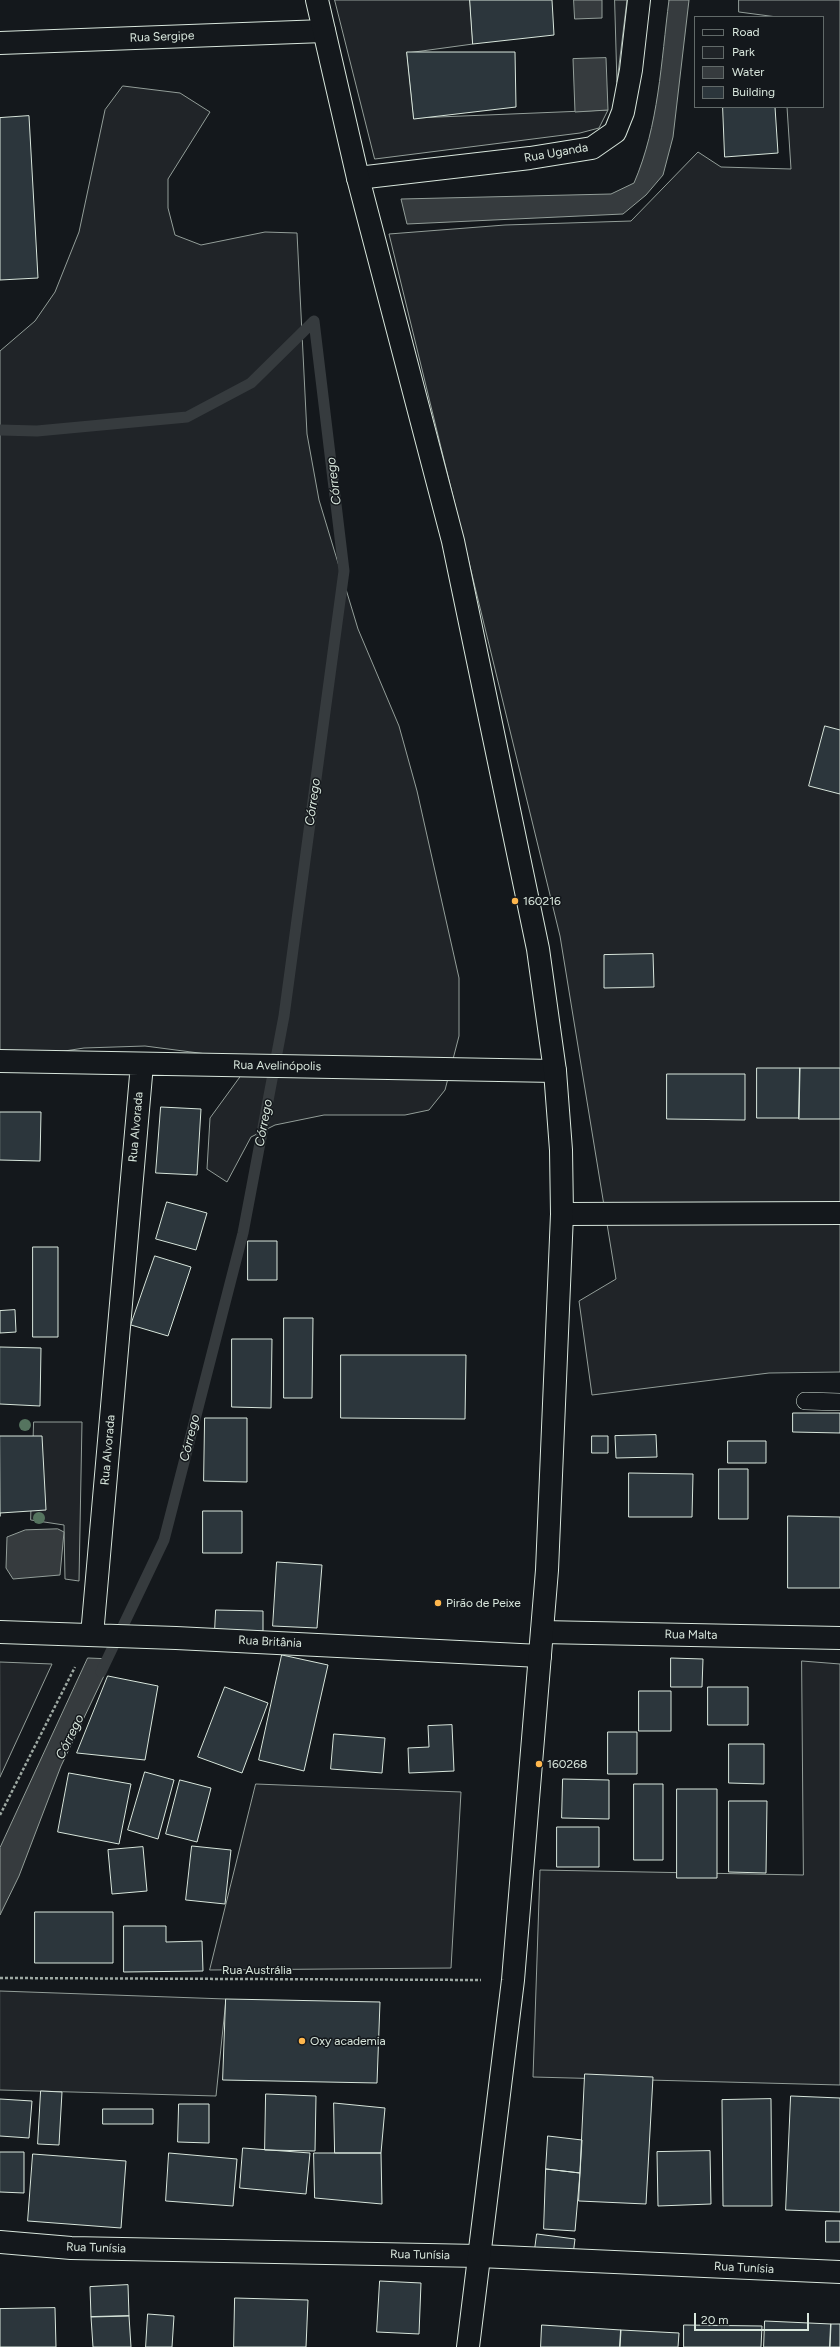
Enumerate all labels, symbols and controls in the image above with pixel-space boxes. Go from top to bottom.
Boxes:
legend [694,16,824,108]
text: Road [732,25,760,39]
street label: Rua Sergipe [129,29,195,45]
text: Park [732,45,755,59]
text: Water [732,65,764,79]
text: Building [732,85,775,99]
street label: Rua Uganda [523,140,589,166]
water label: Córrego [323,456,345,506]
water label: Córrego [302,777,324,827]
place label: 160216 [523,894,561,908]
marker: 160216 [510,896,520,906]
street label: Rua Avelinópolis [233,1058,321,1074]
street label: Rua Alvorada [126,1091,146,1163]
water label: Córrego [252,1098,276,1148]
water label: Córrego [177,1413,203,1463]
street label: Rua Alvorada [98,1414,118,1486]
place label: Pirão de Peixe [446,1596,521,1610]
marker: Pirão de Peixe [433,1598,443,1608]
street label: Rua Malta [664,1627,718,1643]
street label: Rua Britânia [238,1633,302,1651]
water label: Córrego [52,1712,88,1762]
place label: 160268 [547,1757,587,1771]
marker: 160268 [534,1759,544,1769]
street label: Rua Austrália [222,1963,292,1977]
place label: Oxy academia [310,2034,386,2048]
marker: Oxy academia [297,2036,307,2046]
street label: Rua Tunísia [66,2240,126,2256]
street label: Rua Tunísia [390,2247,450,2263]
street label: Rua Tunísia [714,2259,774,2277]
scale bar [696,2305,811,2331]
text: 20 m [701,2313,729,2327]

